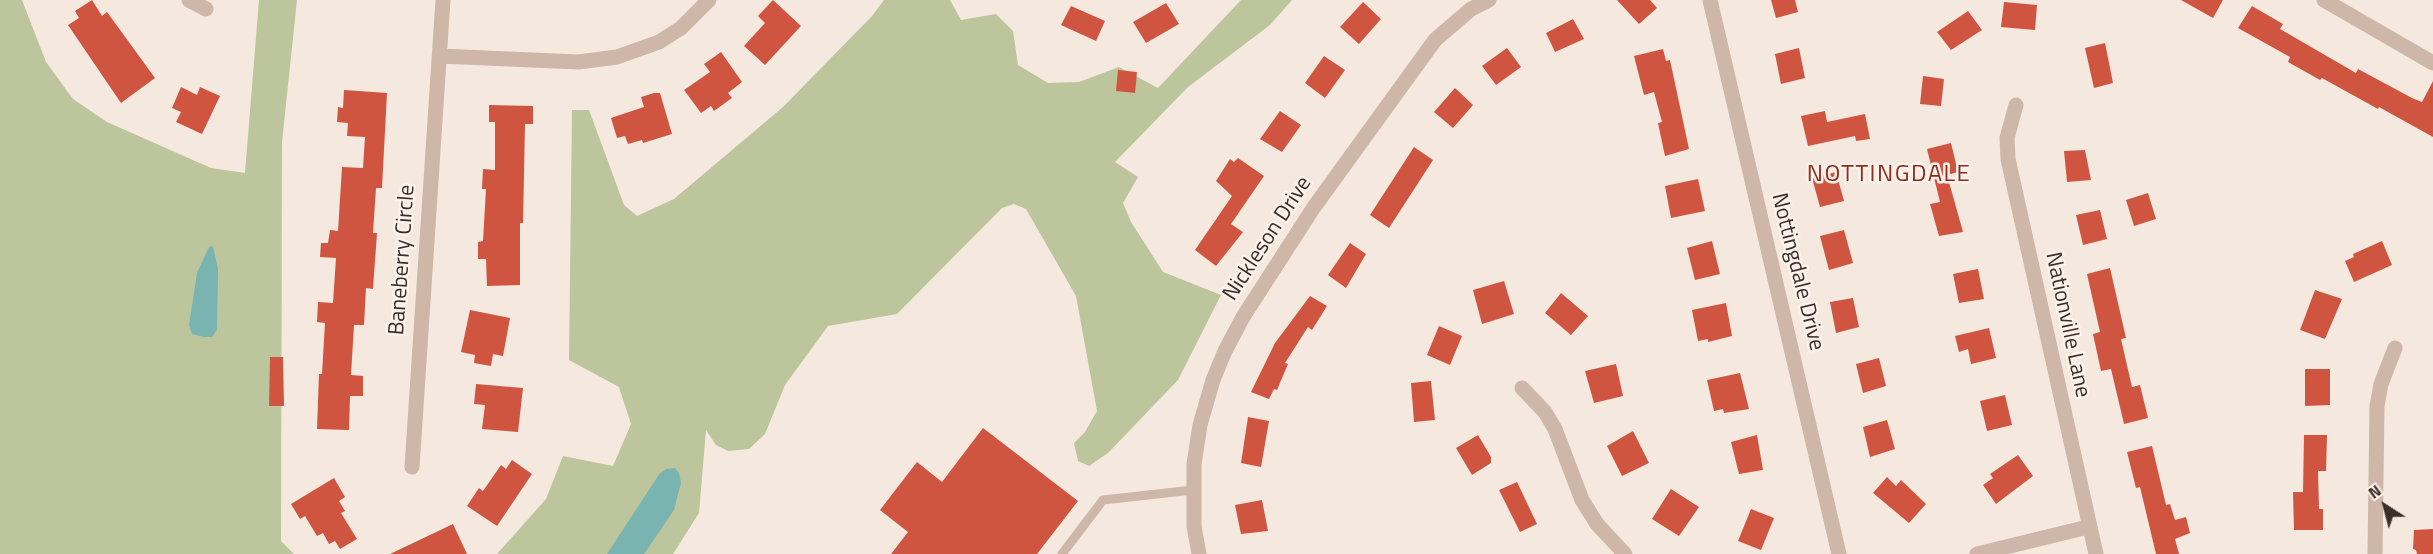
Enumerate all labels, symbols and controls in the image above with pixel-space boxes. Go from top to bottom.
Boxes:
district label: NOTTINGDALE [1807,161,1971,189]
street label: Nickleson Drive [1218,172,1318,306]
street label: Baneberry Circle [385,184,421,336]
street label: Nottingdale Drive [1765,190,1829,354]
street label: Nationville Lane [2039,250,2095,400]
north arrow [2355,476,2415,536]
text: N [2363,478,2386,504]

